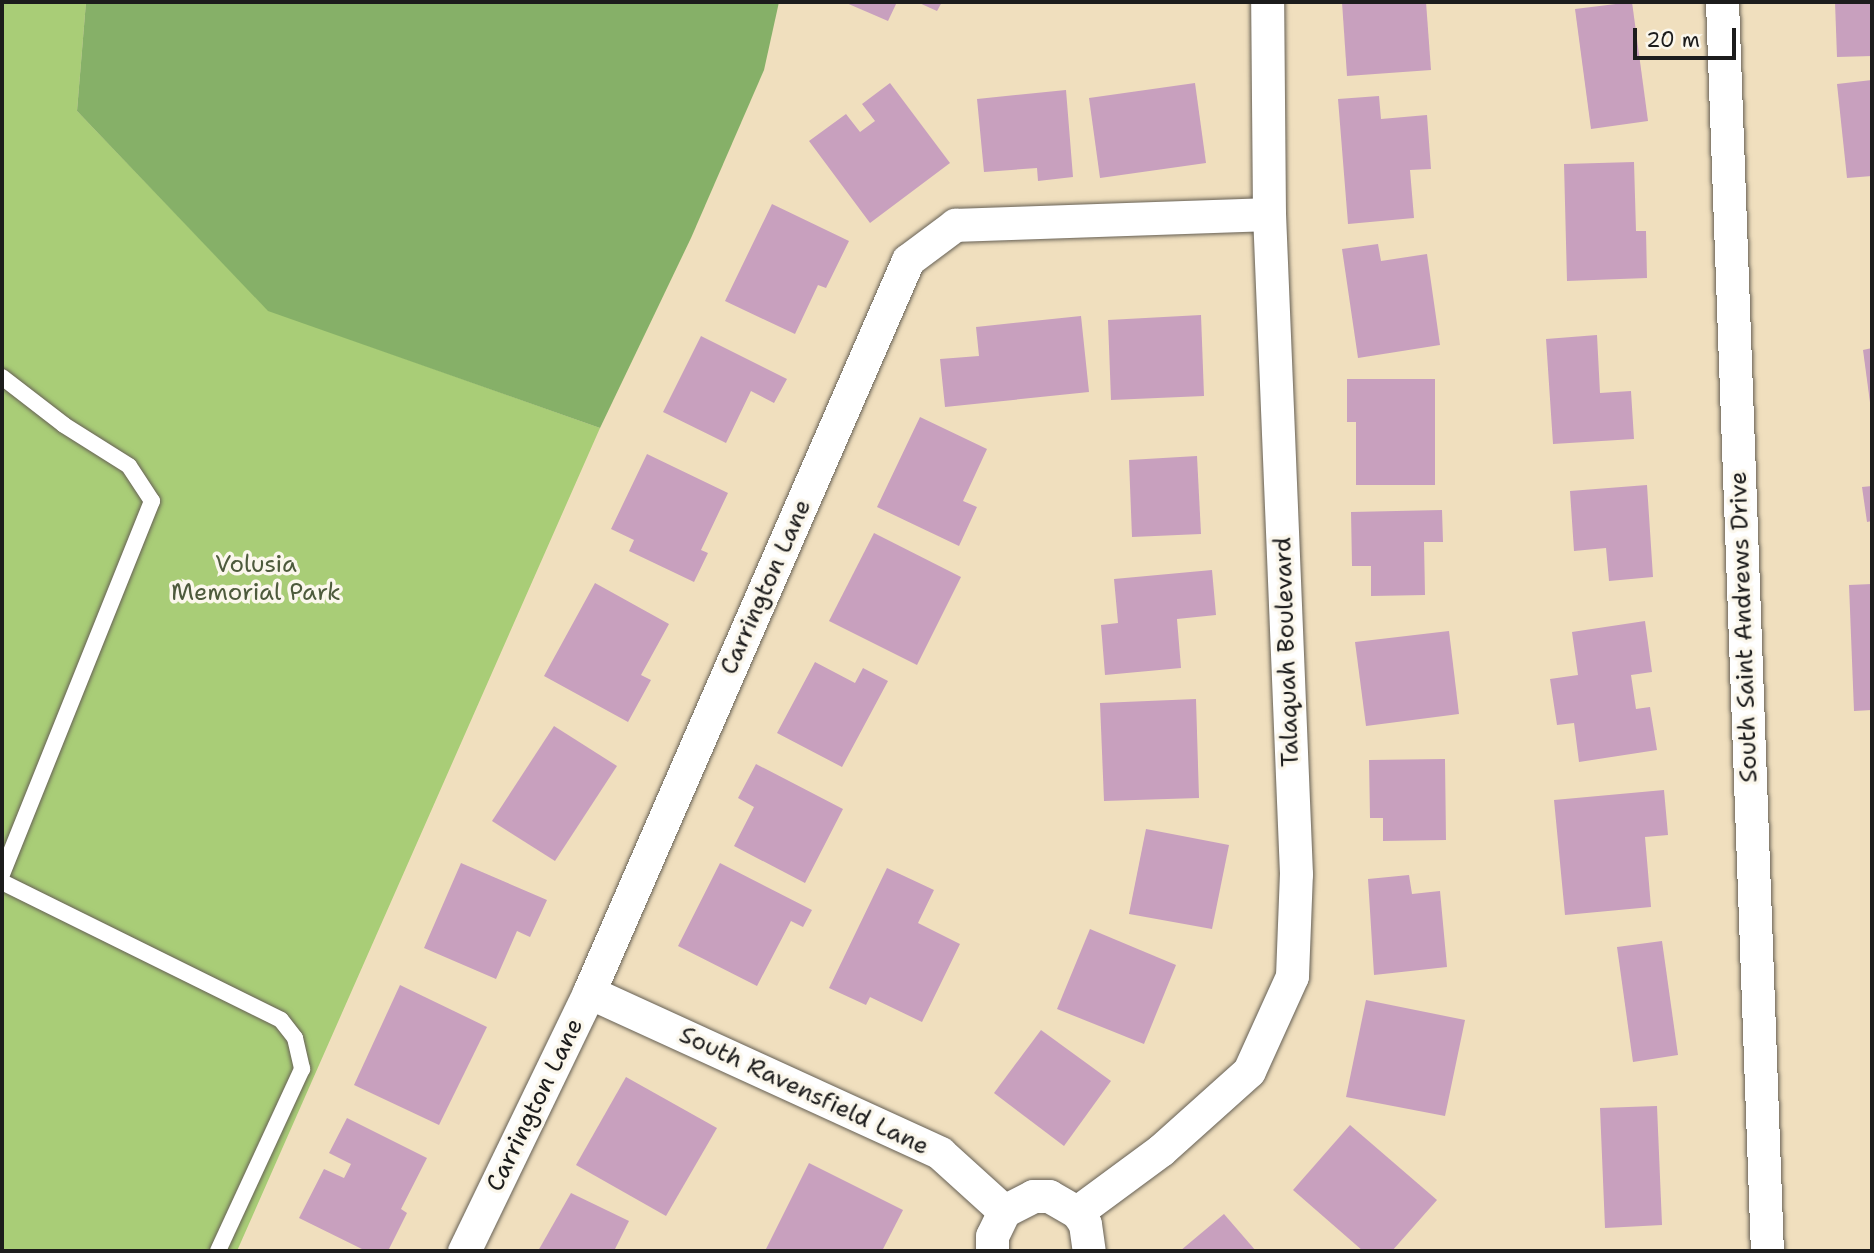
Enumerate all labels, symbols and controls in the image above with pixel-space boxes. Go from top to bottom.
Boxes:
scale bar [1636,14,1739,58]
text: 20 m [1646,26,1700,54]
street label: South Saint Andrews Drive [1724,471,1764,783]
street label: Carrington Lane [714,495,818,679]
street label: Talaquah Boulevard [1269,537,1305,767]
park label: Volusia Memorial Park [171,551,341,607]
street label: Carrington Lane [481,1014,589,1196]
street label: South Ravensfield Lane [675,1020,933,1162]

